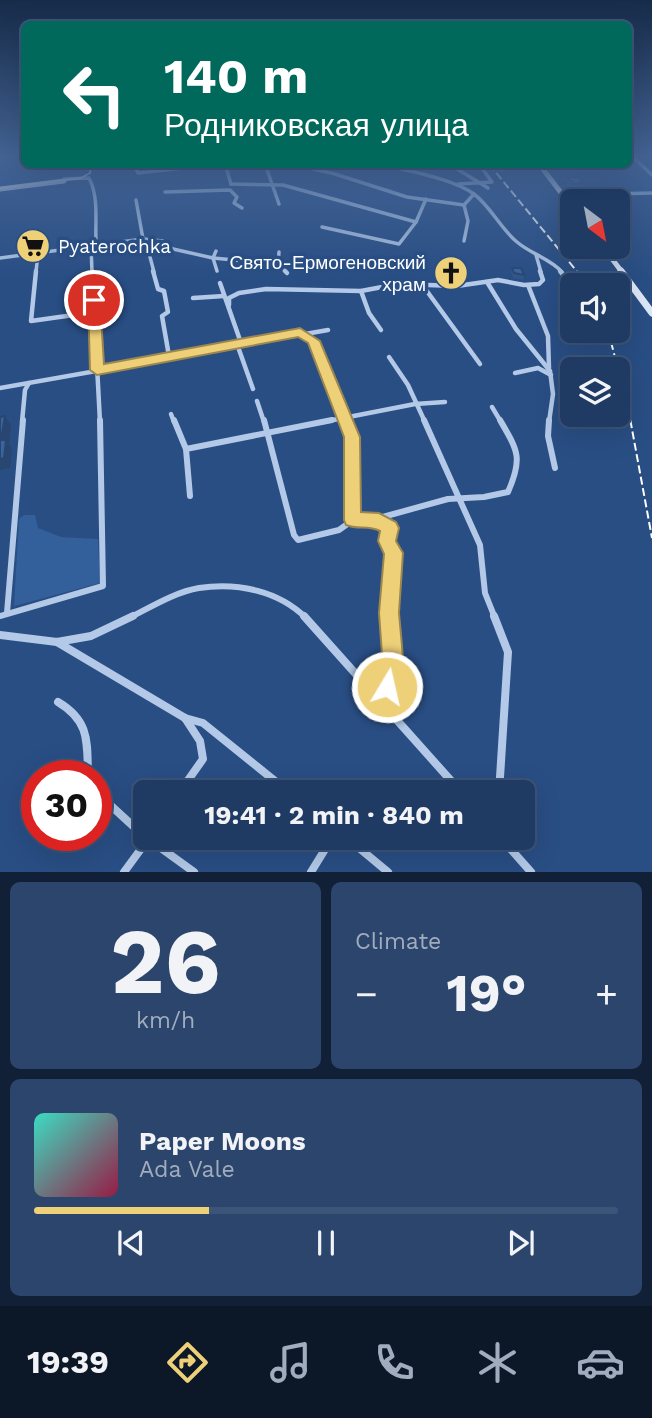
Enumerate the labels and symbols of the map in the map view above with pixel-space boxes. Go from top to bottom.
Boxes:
north arrow [560,189,630,259]
supermarket icon: Pyaterochka [14,227,52,265]
place label: Pyaterochka [58,235,171,258]
place label: Свято-Ермогеновский храм [229,251,426,296]
church icon: Свято-Ермогеновский храм [432,254,470,292]
pin [64,270,124,330]
position arrow [350,650,424,724]
speed limit sign: 30 [21,760,112,851]

